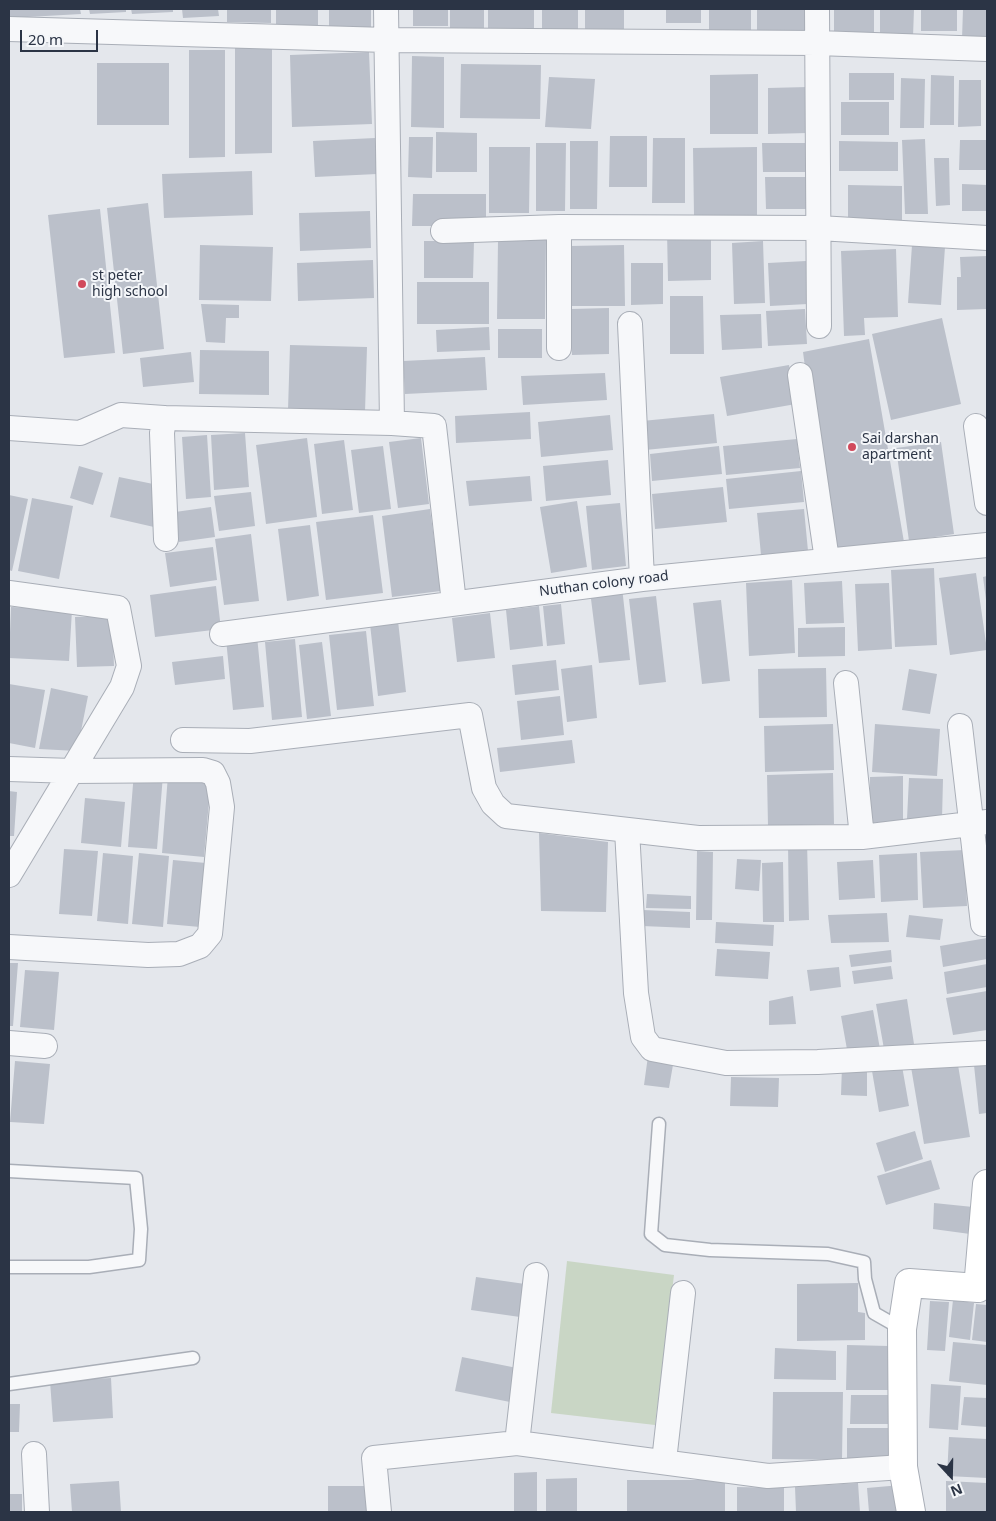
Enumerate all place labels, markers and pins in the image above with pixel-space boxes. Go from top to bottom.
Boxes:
place label: st peter high school [92,268,168,300]
marker: st peter high school [76,278,88,290]
place label: Sai darshan apartment [862,431,939,464]
marker: Sai darshan apartment [846,441,858,453]

